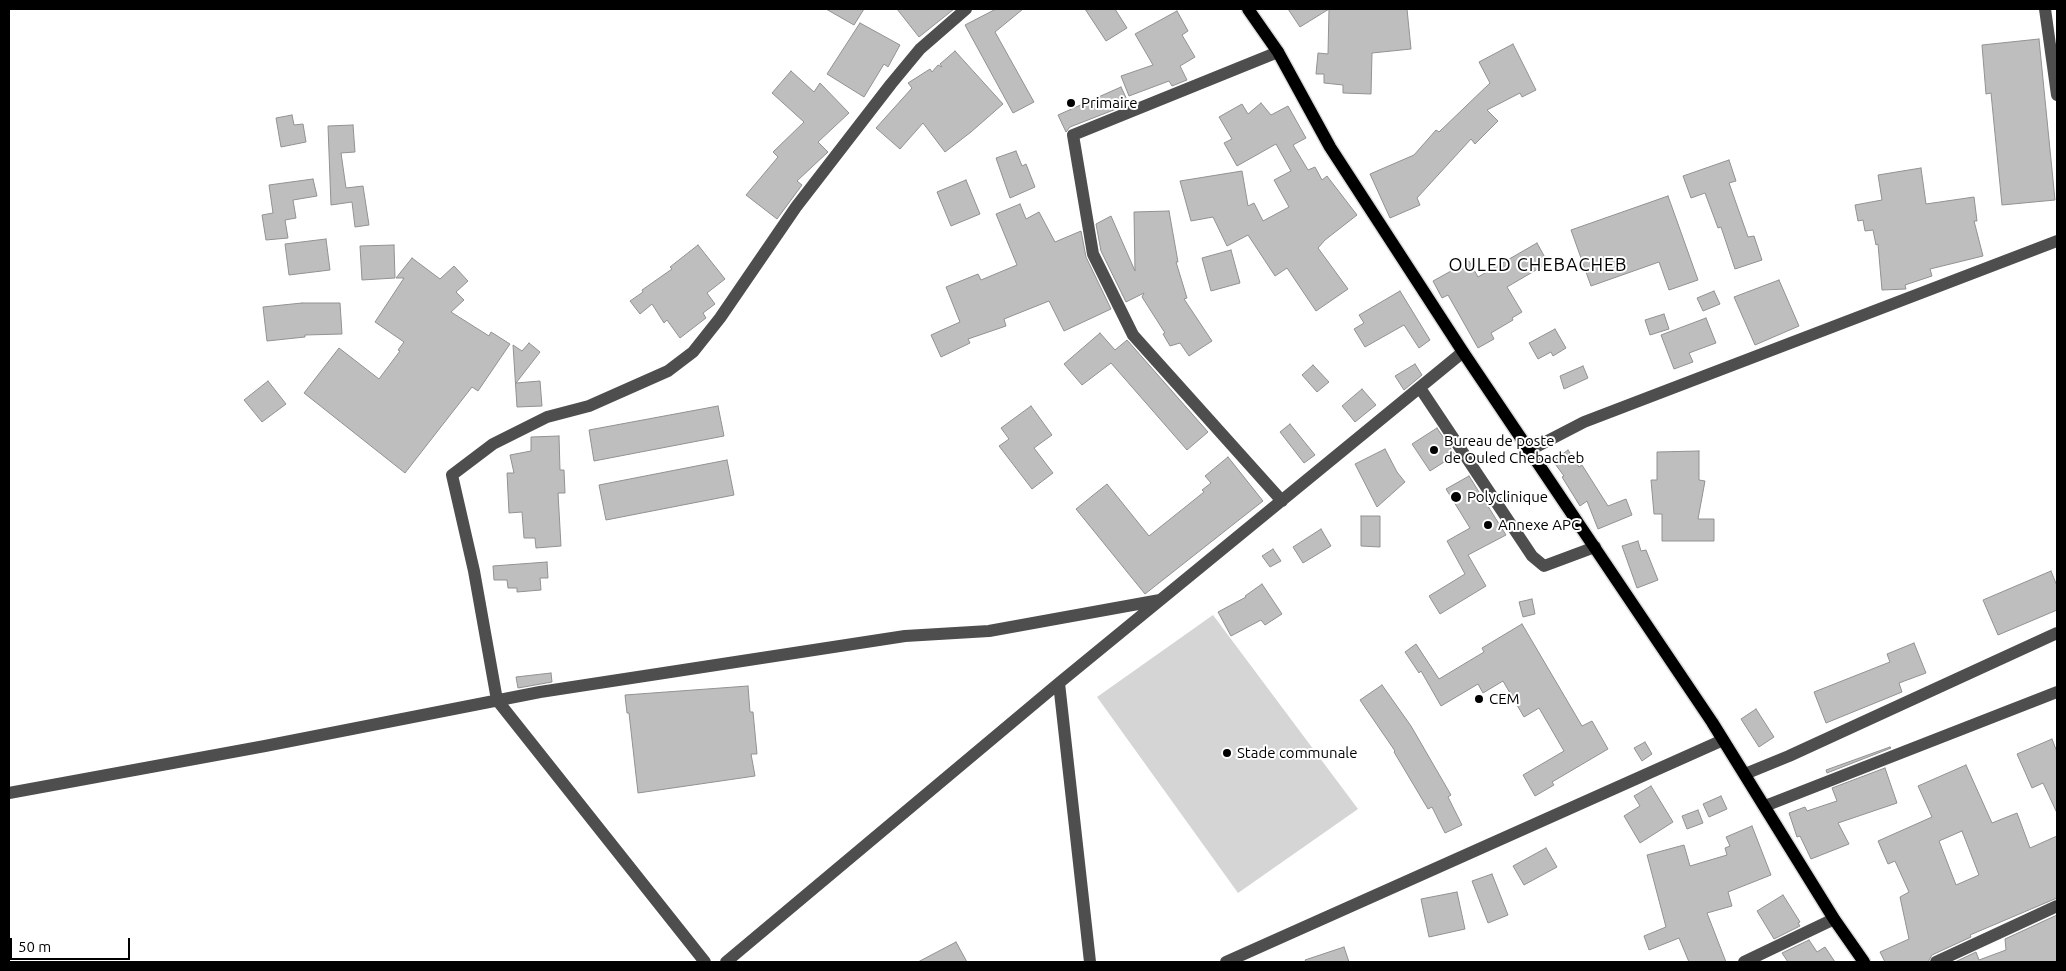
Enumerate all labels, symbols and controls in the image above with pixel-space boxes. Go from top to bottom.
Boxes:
place label: Primaire [1081,94,1138,112]
marker: Primaire [1065,97,1077,109]
district label: OULED CHEBACHEB [1447,254,1629,276]
place label: Bureau de poste de Ouled Chebacheb [1444,432,1584,467]
marker: Bureau de poste de Ouled Chebacheb [1428,444,1440,456]
place label: Polyclinique [1467,488,1548,506]
marker: Polyclinique [1449,490,1463,504]
place label: Annexe APC [1498,516,1580,534]
marker: Annexe APC [1482,519,1494,531]
place label: CEM [1489,690,1520,708]
marker: CEM [1473,693,1485,705]
place label: Stade communale [1237,744,1358,762]
marker: Stade communale [1221,747,1233,759]
scale bar [12,928,132,960]
text: 50 m [18,938,51,955]

